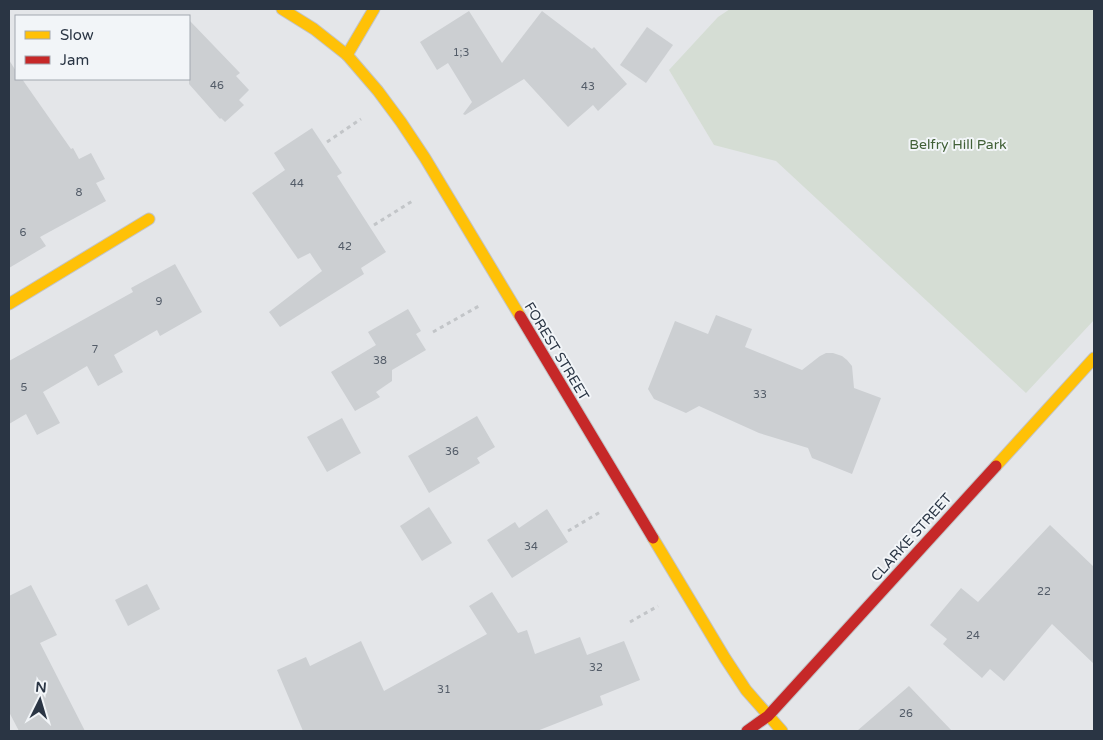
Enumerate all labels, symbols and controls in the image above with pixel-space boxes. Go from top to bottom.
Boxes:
legend [15,15,190,80]
text: Slow [60,26,94,44]
house number: 1;3 [453,46,469,59]
text: Jam [60,51,89,69]
house number: 46 [210,79,224,92]
house number: 43 [581,80,595,93]
park label: Belfry Hill Park [909,136,1007,153]
house number: 44 [290,177,304,190]
house number: 8 [76,186,83,199]
house number: 6 [20,226,27,239]
house number: 42 [338,240,352,253]
house number: 9 [156,295,163,308]
street label: FOREST STREET [521,299,593,404]
house number: 7 [92,343,99,356]
house number: 38 [373,354,387,367]
house number: 5 [21,381,28,394]
house number: 33 [753,388,767,401]
house number: 36 [445,445,459,458]
street label: CLARKE STREET [867,489,956,585]
house number: 34 [524,540,538,553]
house number: 22 [1037,585,1051,598]
house number: 24 [966,629,980,642]
house number: 32 [589,661,603,674]
north arrow [15,675,65,725]
text: N [35,679,47,697]
house number: 31 [437,683,451,696]
house number: 26 [899,707,913,720]

